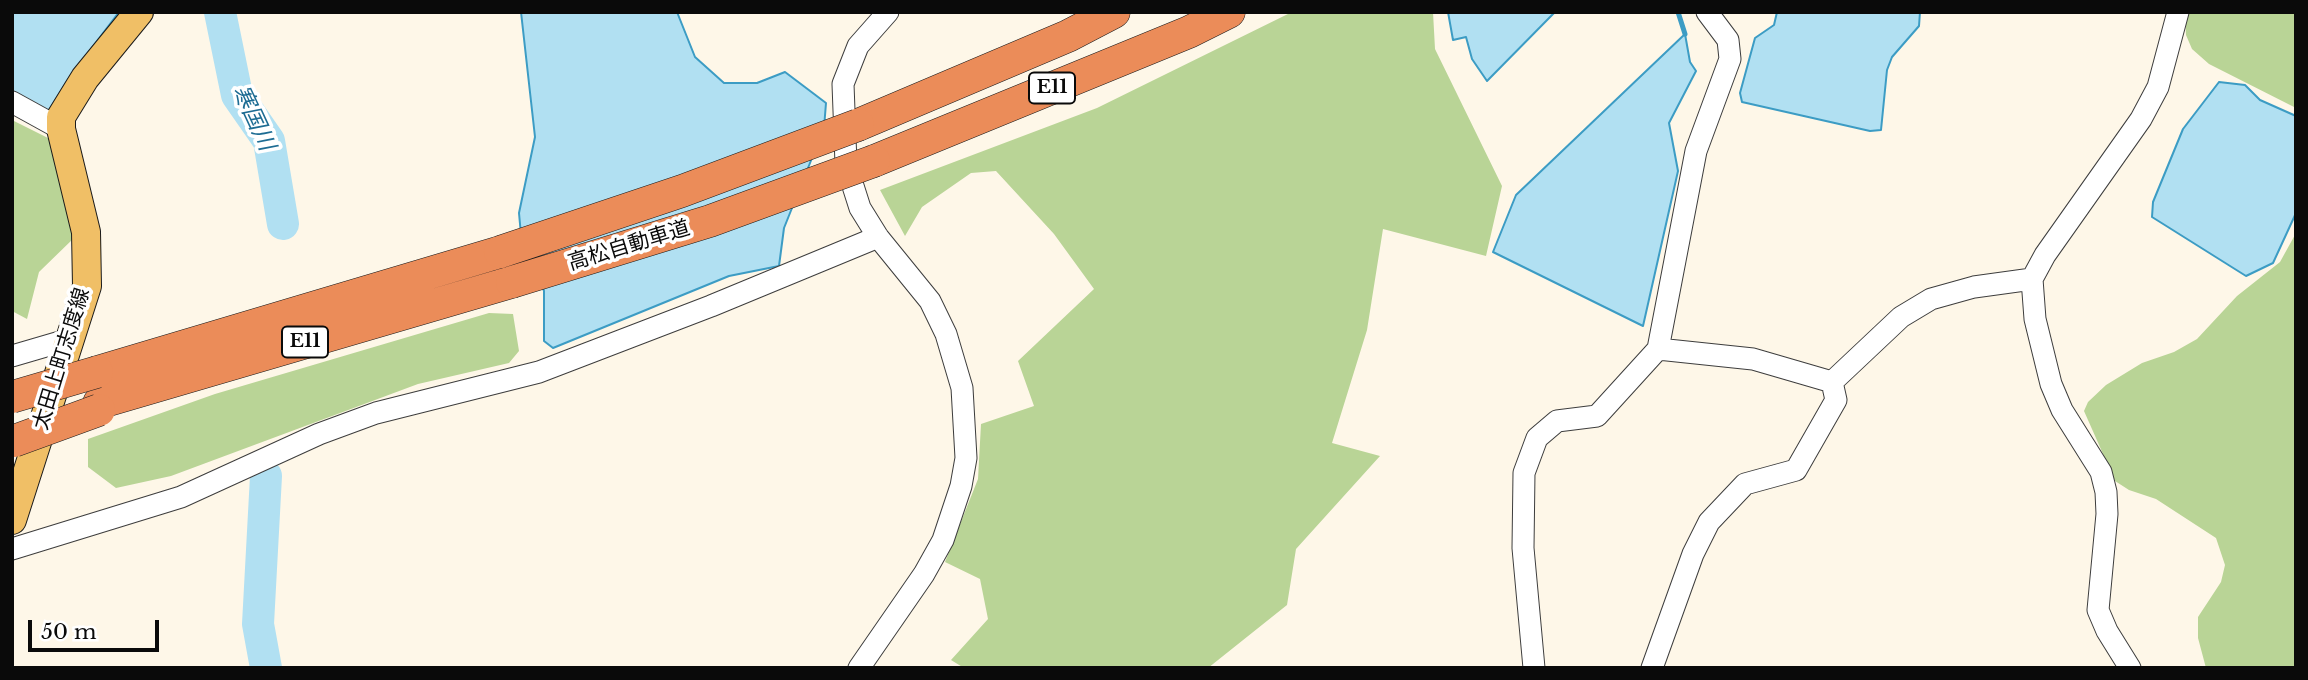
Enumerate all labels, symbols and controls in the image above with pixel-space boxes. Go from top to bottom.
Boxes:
road number: E11 [1029,72,1075,104]
water label: 寒国川 [226,81,280,155]
street label: 高松自動車道 [565,216,693,276]
street label: 太田上町志度線 [28,285,96,433]
road number: E11 [282,326,328,358]
scale bar [32,606,163,650]
text: 50 m [41,619,96,645]

